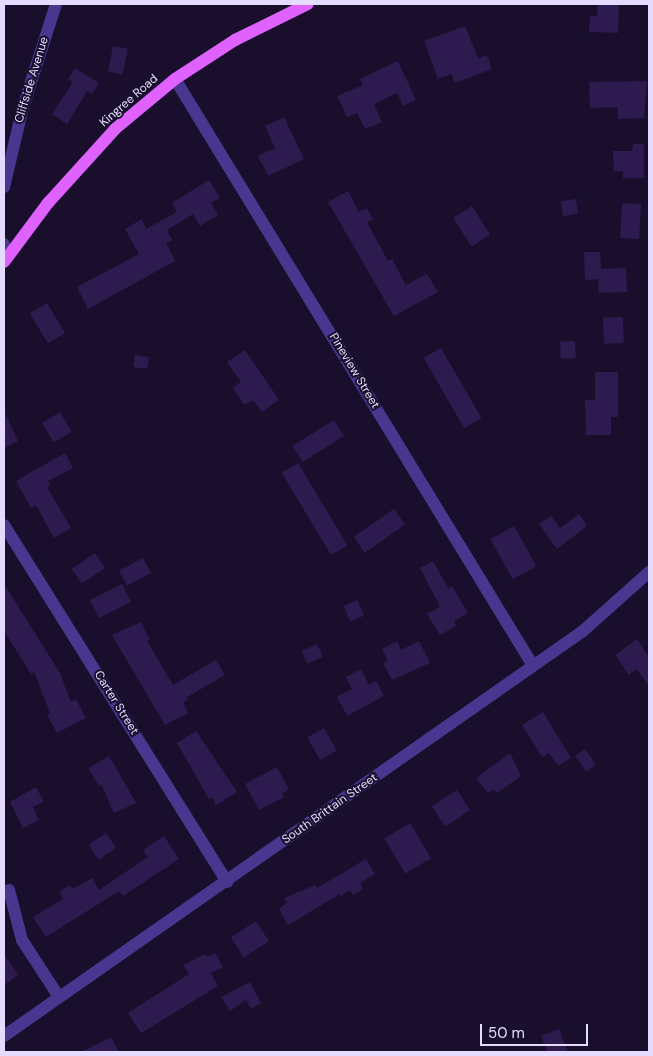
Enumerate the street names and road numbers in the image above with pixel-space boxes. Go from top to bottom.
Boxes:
street label: Cliffside Avenue [12,35,52,125]
street label: Kingree Road [97,72,161,130]
street label: Pineview Street [326,331,382,411]
street label: Carter Street [91,668,141,738]
street label: South Brittain Street [280,771,380,847]

